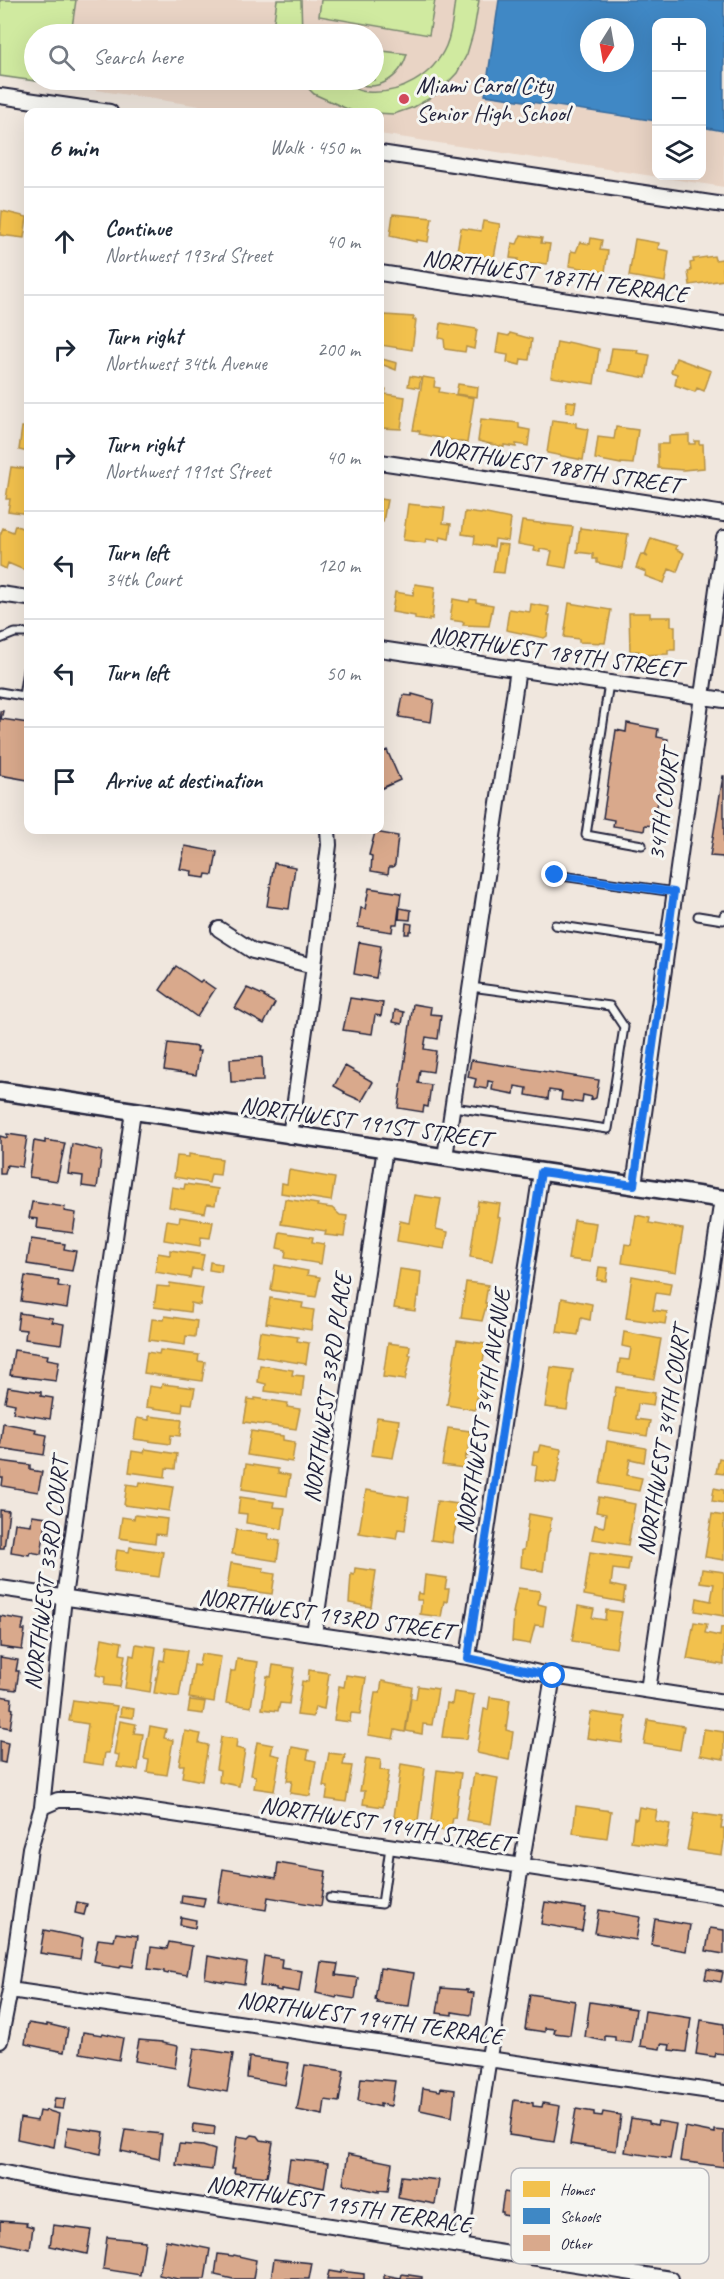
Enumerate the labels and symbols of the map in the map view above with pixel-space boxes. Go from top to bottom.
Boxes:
north arrow [580,18,634,72]
place label: Miami Carol City Senior High School [416,70,573,128]
marker: Miami Carol City Senior High School [397,92,411,106]
street label: NORTHWEST 187TH TERRACE [421,243,692,310]
street label: NORTHWEST 188TH STREET [427,431,689,502]
street label: NORTHWEST 189TH STREET [427,619,689,685]
street label: 34TH COURT [640,742,686,862]
route end [541,861,567,887]
street label: NORTHWEST 191ST STREET [238,1090,498,1155]
street label: NORTHWEST 33RD PLACE [296,1269,358,1505]
street label: NORTHWEST 34TH AVENUE [449,1284,518,1535]
street label: NORTHWEST 34TH COURT [630,1319,697,1557]
street label: NORTHWEST 33RD COURT [17,1450,76,1692]
street label: NORTHWEST 193RD STREET [197,1581,461,1648]
route start [539,1662,565,1688]
street label: NORTHWEST 194TH STREET [258,1789,520,1860]
street label: NORTHWEST 194TH TERRACE [236,1985,507,2052]
street label: NORTHWEST 195TH TERRACE [205,2168,476,2240]
legend [511,2168,709,2264]
text: Homes [560,2180,596,2200]
text: Schools [560,2207,601,2227]
text: Other [560,2234,593,2254]

